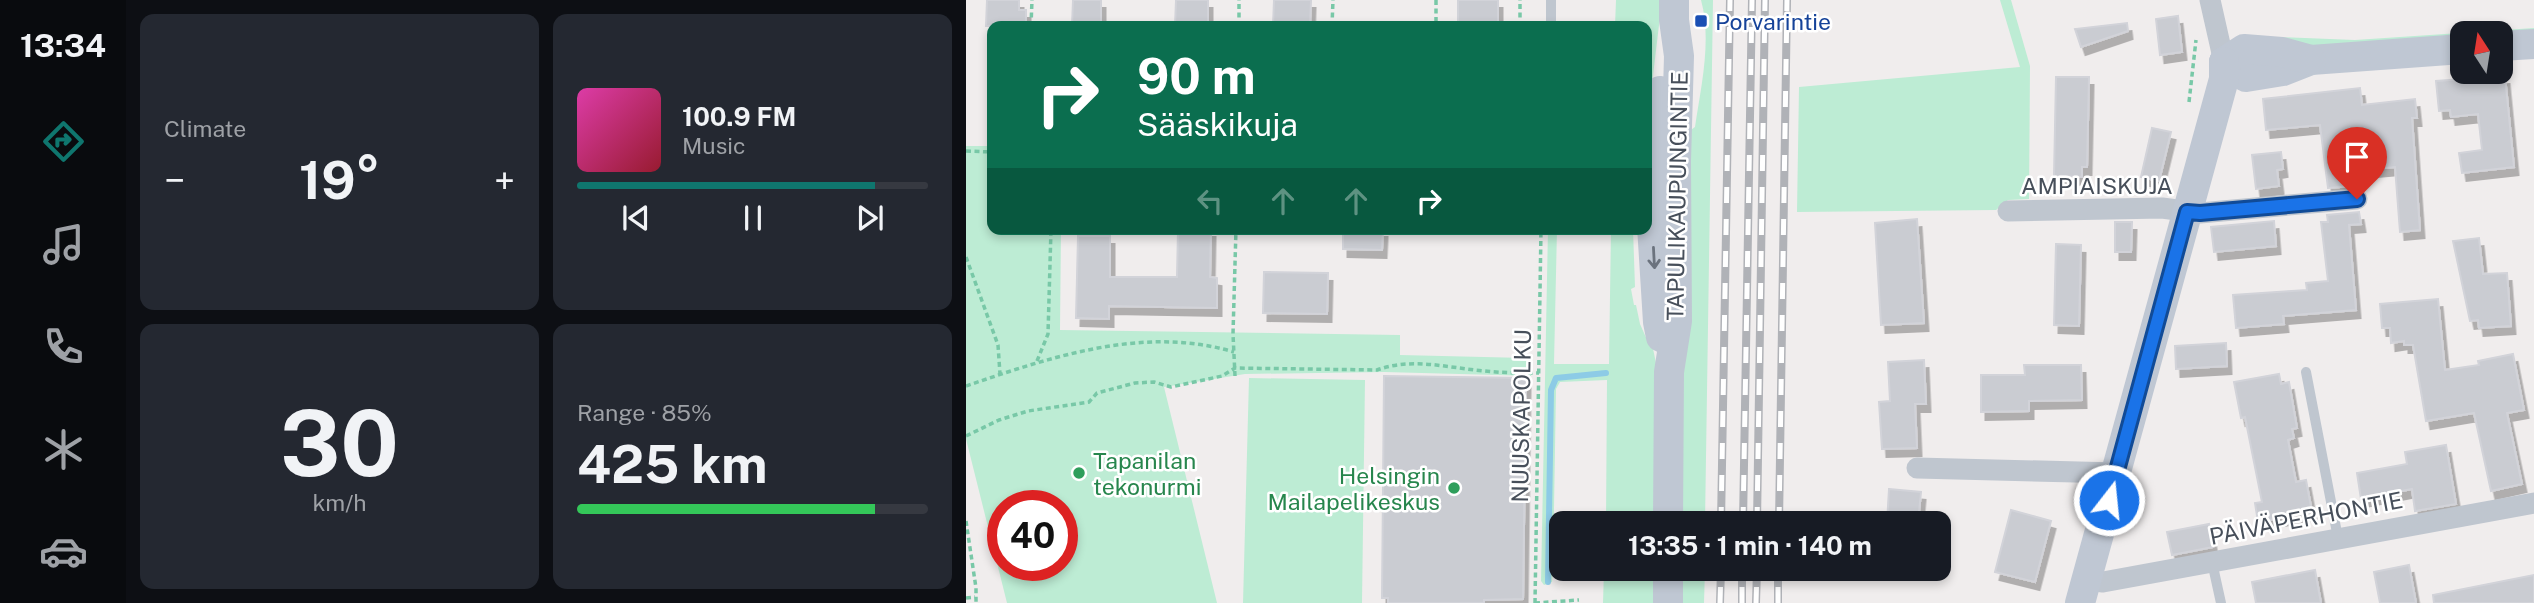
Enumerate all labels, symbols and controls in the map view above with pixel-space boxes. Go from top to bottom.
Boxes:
place label: Porvarintie [1715,8,1831,35]
marker: Porvarintie [1693,13,1709,29]
north arrow [2450,21,2513,84]
map controls [2450,21,2513,84]
text: 13:34 [20,27,106,64]
text: 90 m [1137,47,1256,105]
icon: right [1022,49,1113,140]
street label: TAPULIKAUPUNGINTIE [1661,71,1693,321]
text: 100.9 FM [682,101,796,132]
text: Sääskikuja [1137,106,1298,143]
text: Climate [164,115,246,142]
icon: directions [39,117,88,166]
pin [2327,127,2387,199]
text: Music [682,132,746,159]
icon: arrive [2338,138,2376,176]
text: 19° [299,150,380,211]
text: − [164,158,185,203]
text: + [494,158,515,203]
street label: AMPIAISKUJA [2021,172,2173,199]
icon: left [1191,182,1229,220]
icon: ahead [1264,182,1302,220]
icon: ahead [1337,182,1375,220]
icon: right [1410,182,1448,220]
icon: previous [617,199,655,237]
icon: pause [734,199,772,237]
icon: next [851,199,889,237]
icon: music [39,220,88,269]
one-way arrow [1647,246,1660,269]
icon: phone [39,322,88,371]
street label: NUUSKAPOLKU [1506,329,1536,503]
text: 30 [280,390,399,496]
text: Range · 85% [577,399,712,426]
icon: climate [39,425,88,474]
text: 425 km [577,434,768,495]
place label: Tapanilan tekonurmi [1093,447,1201,500]
place label: Helsingin Mailapelikeskus [1268,462,1440,515]
position arrow [2072,463,2146,537]
marker: Tapanilan tekonurmi [1071,465,1087,481]
marker: Helsingin Mailapelikeskus [1446,480,1462,496]
street label: PÄIVÄPERHONTIE [2207,486,2405,550]
text: km/h [312,489,367,516]
speed limit sign: 40 [987,490,1078,581]
icon: car [39,527,88,576]
text: 13:35 · 1 min · 140 m [1628,530,1872,561]

